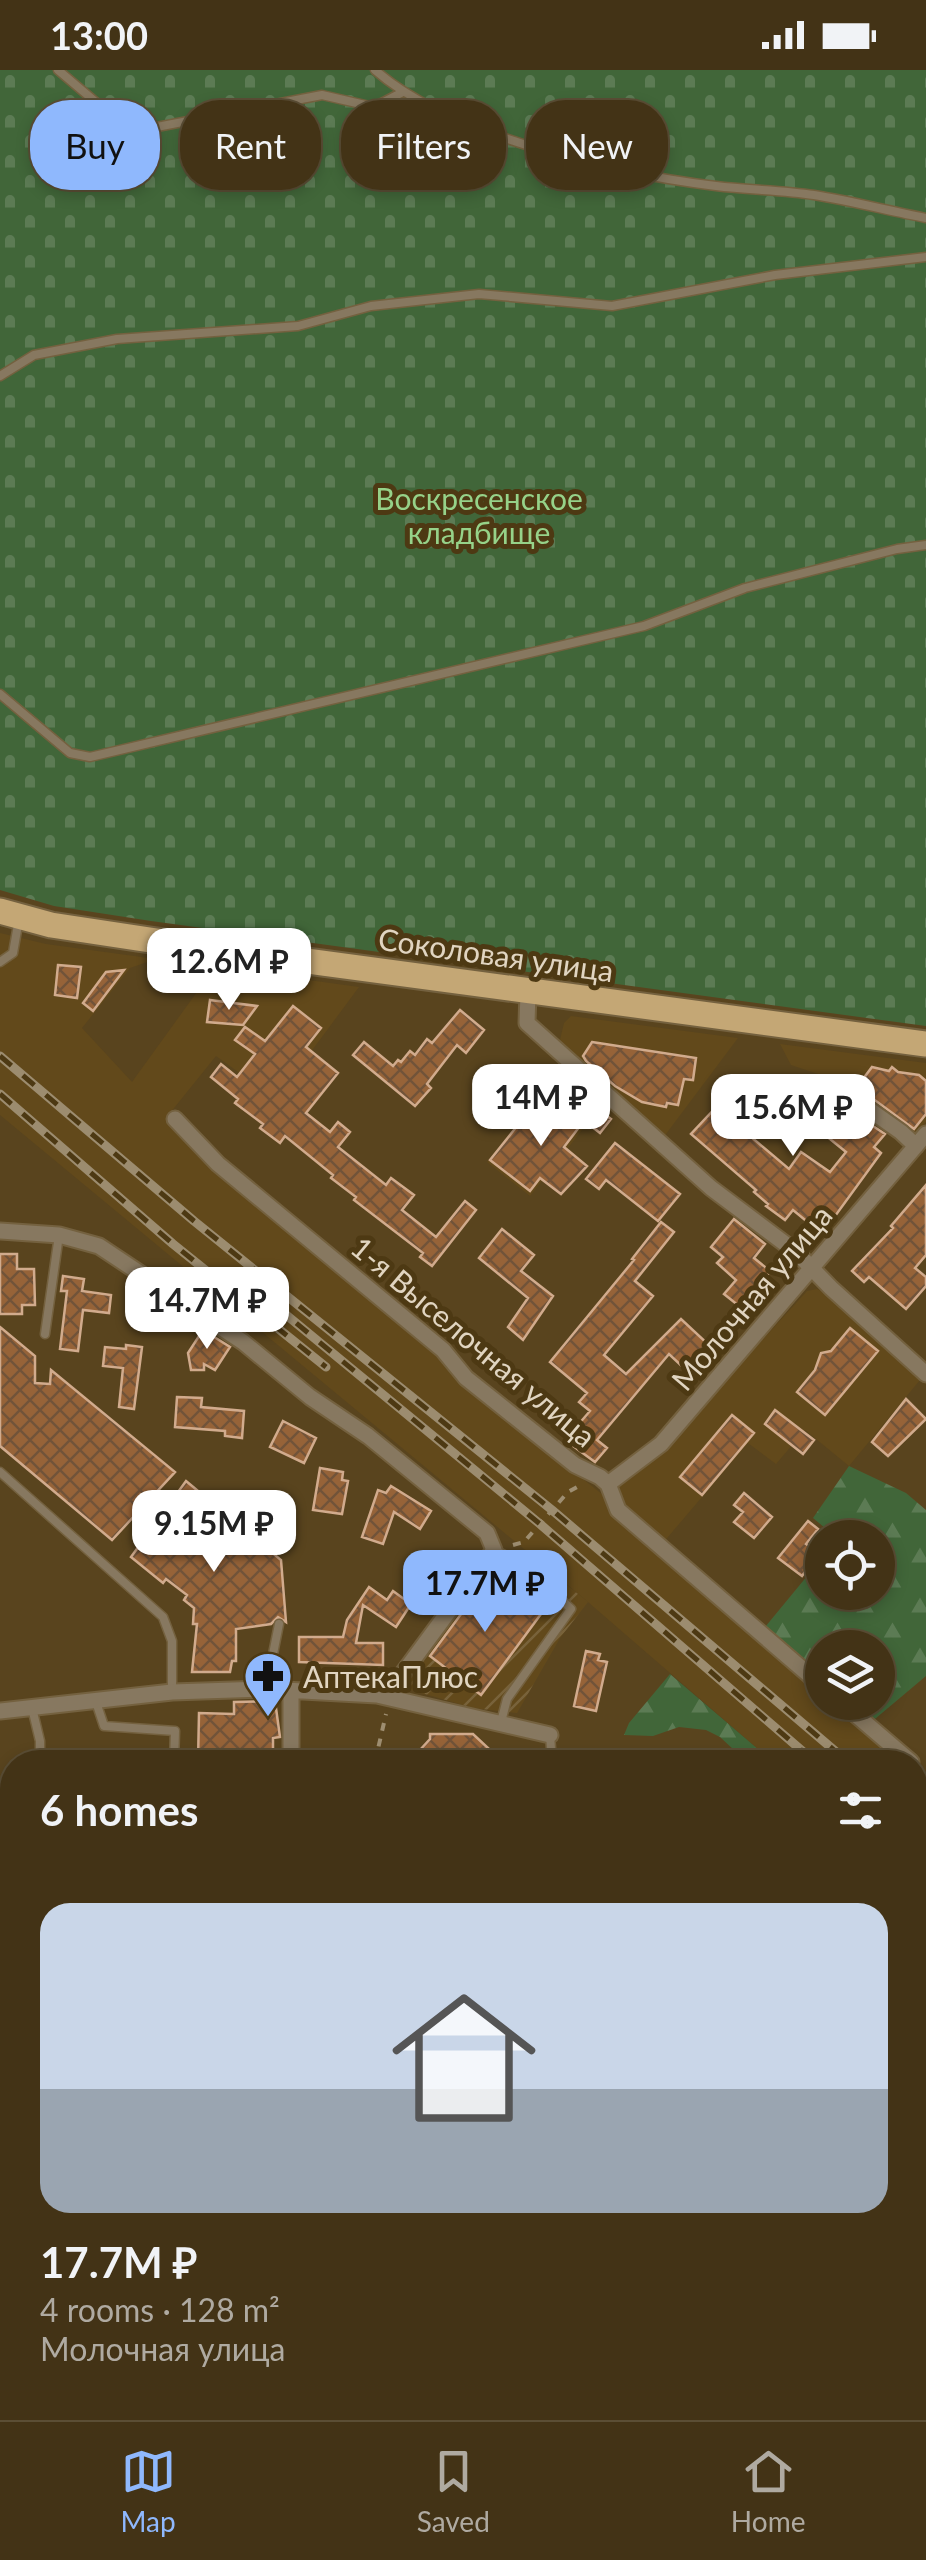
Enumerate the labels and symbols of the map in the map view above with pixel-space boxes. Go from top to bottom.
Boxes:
park label: Воскресенское кладбище [375,480,583,550]
street label: Соколовая улица [376,920,616,988]
pin: 12.6M ₽ [137,928,321,1013]
pin: 14M ₽ [471,1064,611,1149]
pin: 15.6M ₽ [701,1074,885,1159]
street label: Молочная улица [663,1197,839,1397]
street label: 1-я Выселочная улица [345,1228,603,1454]
pin: 14.7M ₽ [115,1267,299,1352]
pin: 9.15M ₽ [122,1490,306,1575]
pin: 17.7M ₽ [393,1550,577,1635]
pharmacy icon: АптекаПлюс [242,1650,294,1718]
place label: АптекаПлюс [303,1658,478,1694]

